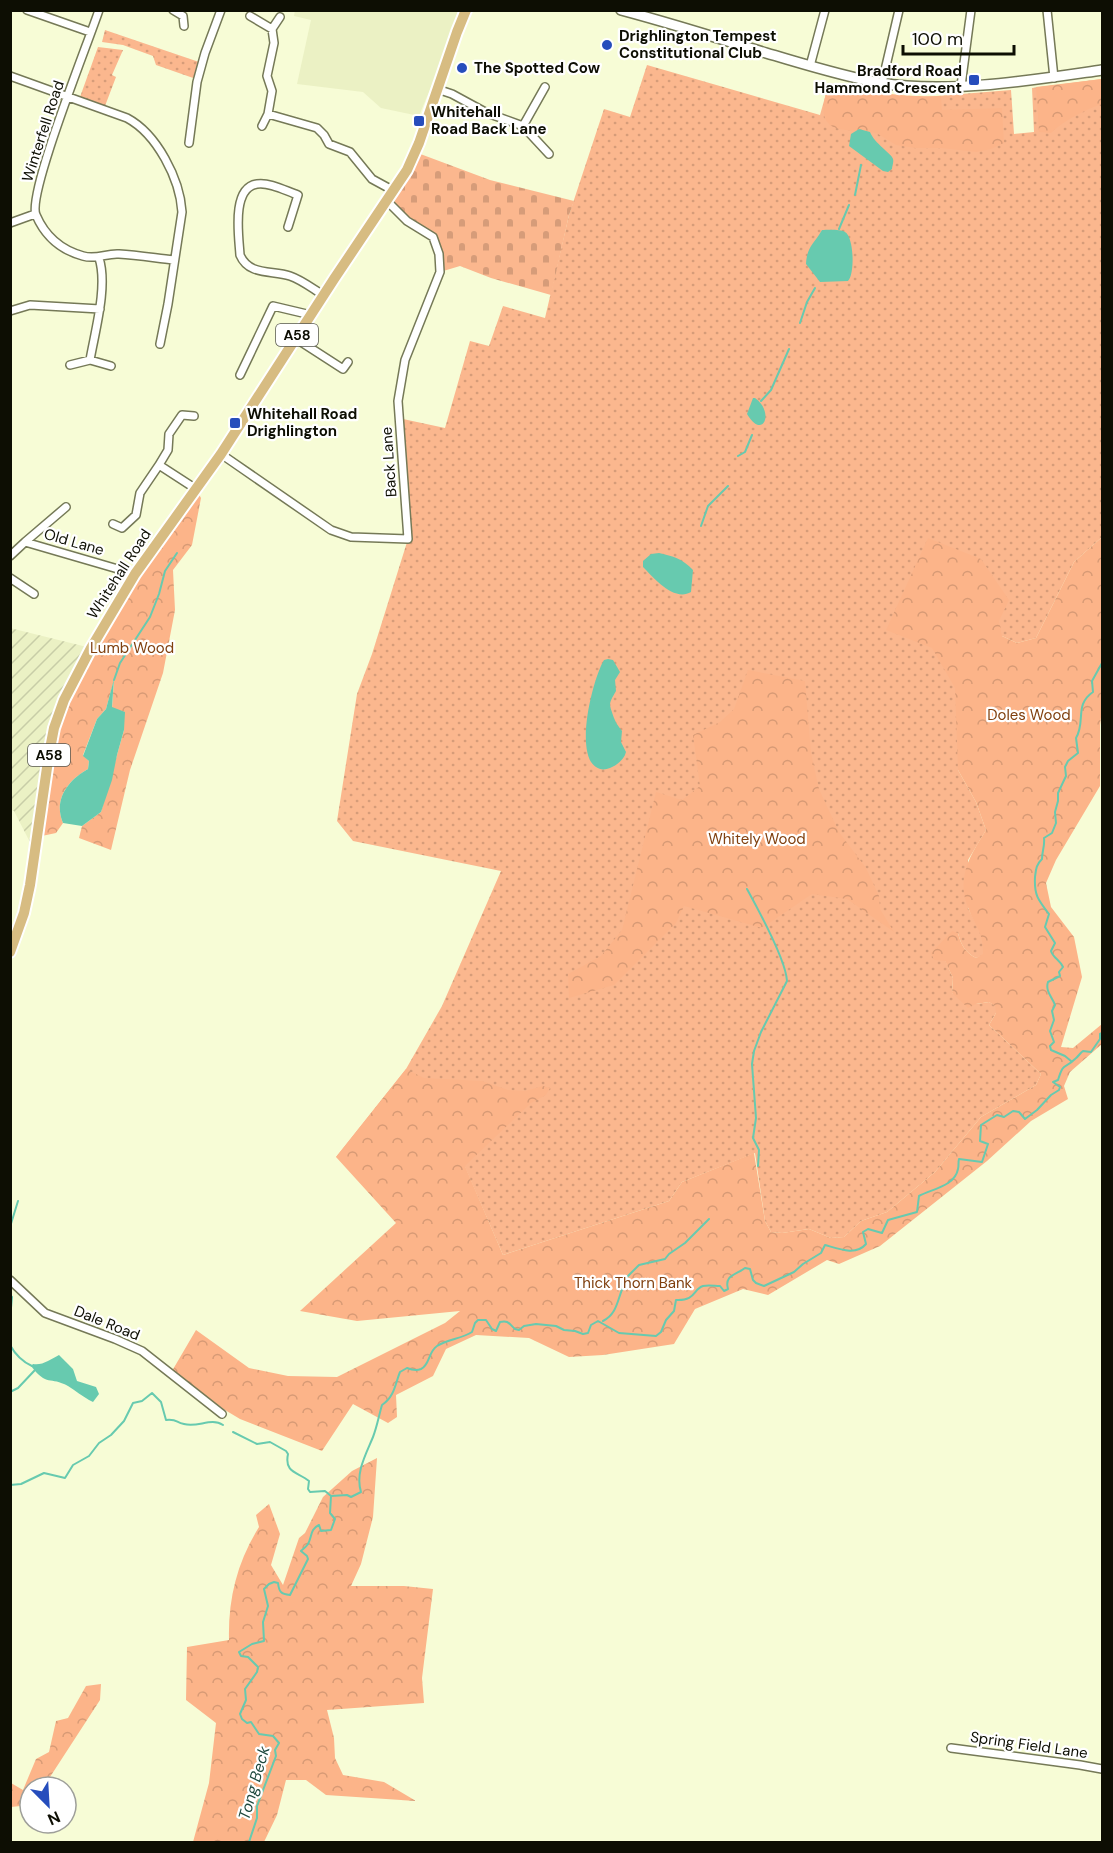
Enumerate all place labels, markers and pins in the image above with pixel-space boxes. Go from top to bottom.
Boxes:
place label: Drighlington Tempest Constitutional Club [619,26,776,63]
marker: Drighlington Tempest Constitutional Club [600,38,614,52]
place label: The Spotted Cow [474,58,601,78]
marker: The Spotted Cow [455,61,469,75]
place label: Bradford Road Hammond Crescent [815,61,962,98]
marker: Bradford Road Hammond Crescent [967,73,981,87]
place label: Whitehall Road Back Lane [431,102,546,139]
marker: Whitehall Road Back Lane [412,114,426,128]
place label: Whitehall Road Drighlington [247,404,357,441]
marker: Whitehall Road Drighlington [228,416,242,430]

